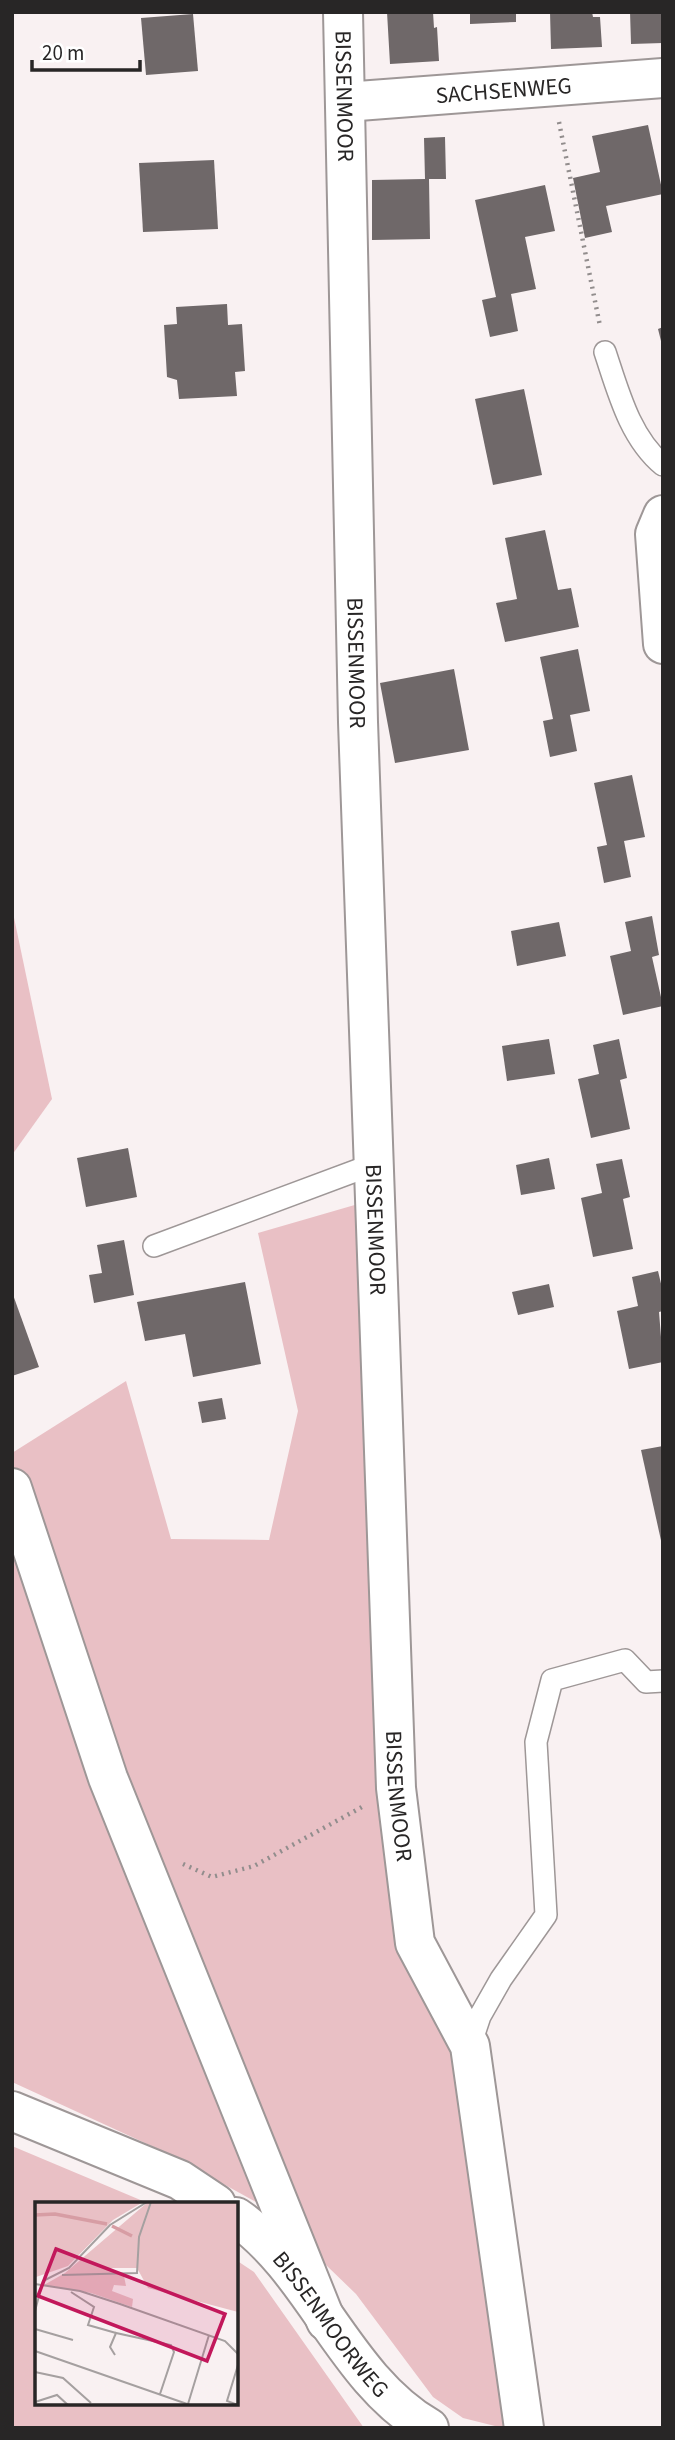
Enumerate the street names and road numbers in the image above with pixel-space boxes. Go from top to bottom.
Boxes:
street label: BISSENMOOR [326,30,362,162]
street label: SACHSENWEG [434,69,573,112]
street label: BISSENMOOR [338,597,374,729]
street label: BISSENMOOR [357,1163,394,1296]
street label: BISSENMOOR [377,1730,421,1863]
street label: BISSENMOORWEG [265,2244,396,2405]

